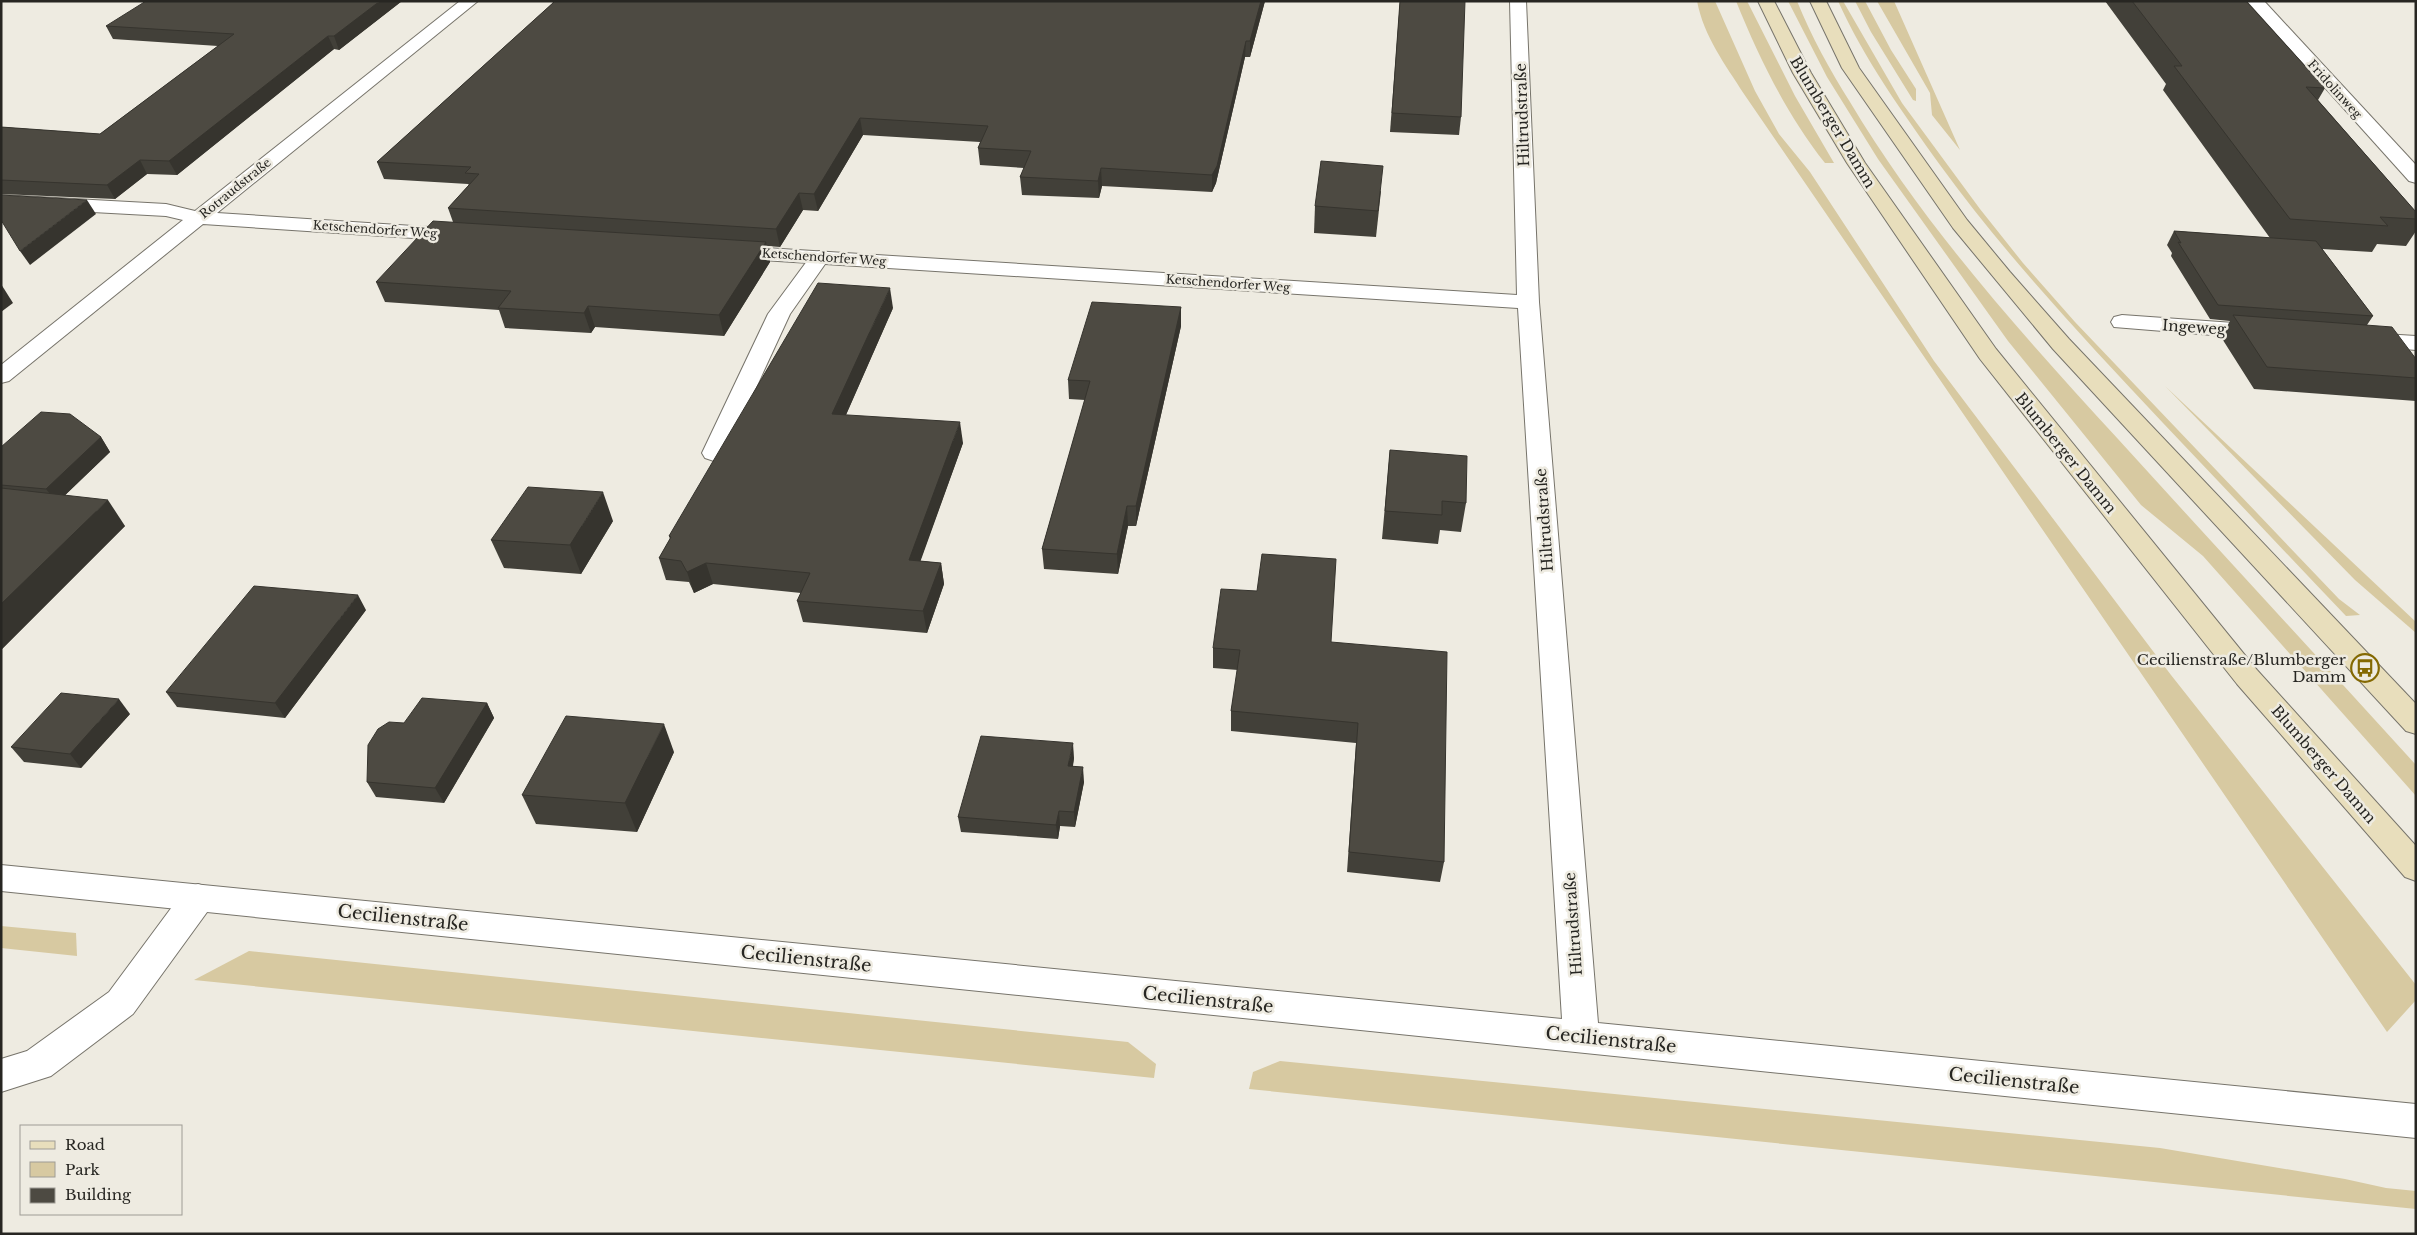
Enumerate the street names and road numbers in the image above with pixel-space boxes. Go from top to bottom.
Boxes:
street label: Blumberger Damm [1786,53,1880,191]
street label: Fridolinweg [2305,57,2366,122]
street label: Hiltrudstraße [1511,63,1533,167]
street label: Rotraudstraße [196,155,274,221]
street label: Ketschendorfer Weg [312,217,439,241]
street label: Ketschendorfer Weg [761,245,888,269]
street label: Ketschendorfer Weg [1165,271,1292,295]
street label: Ingeweg [2161,315,2228,339]
street label: Blumberger Damm [2011,389,2121,517]
street label: Hiltrudstraße [1531,468,1557,572]
street label: Blumberger Damm [2268,701,2380,827]
street label: Hiltrudstraße [1560,872,1586,976]
street label: Cecilienstraße [337,900,469,936]
street label: Cecilienstraße [740,941,872,977]
street label: Cecilienstraße [1142,982,1274,1018]
street label: Cecilienstraße [1545,1022,1677,1058]
street label: Cecilienstraße [1948,1063,2080,1099]

